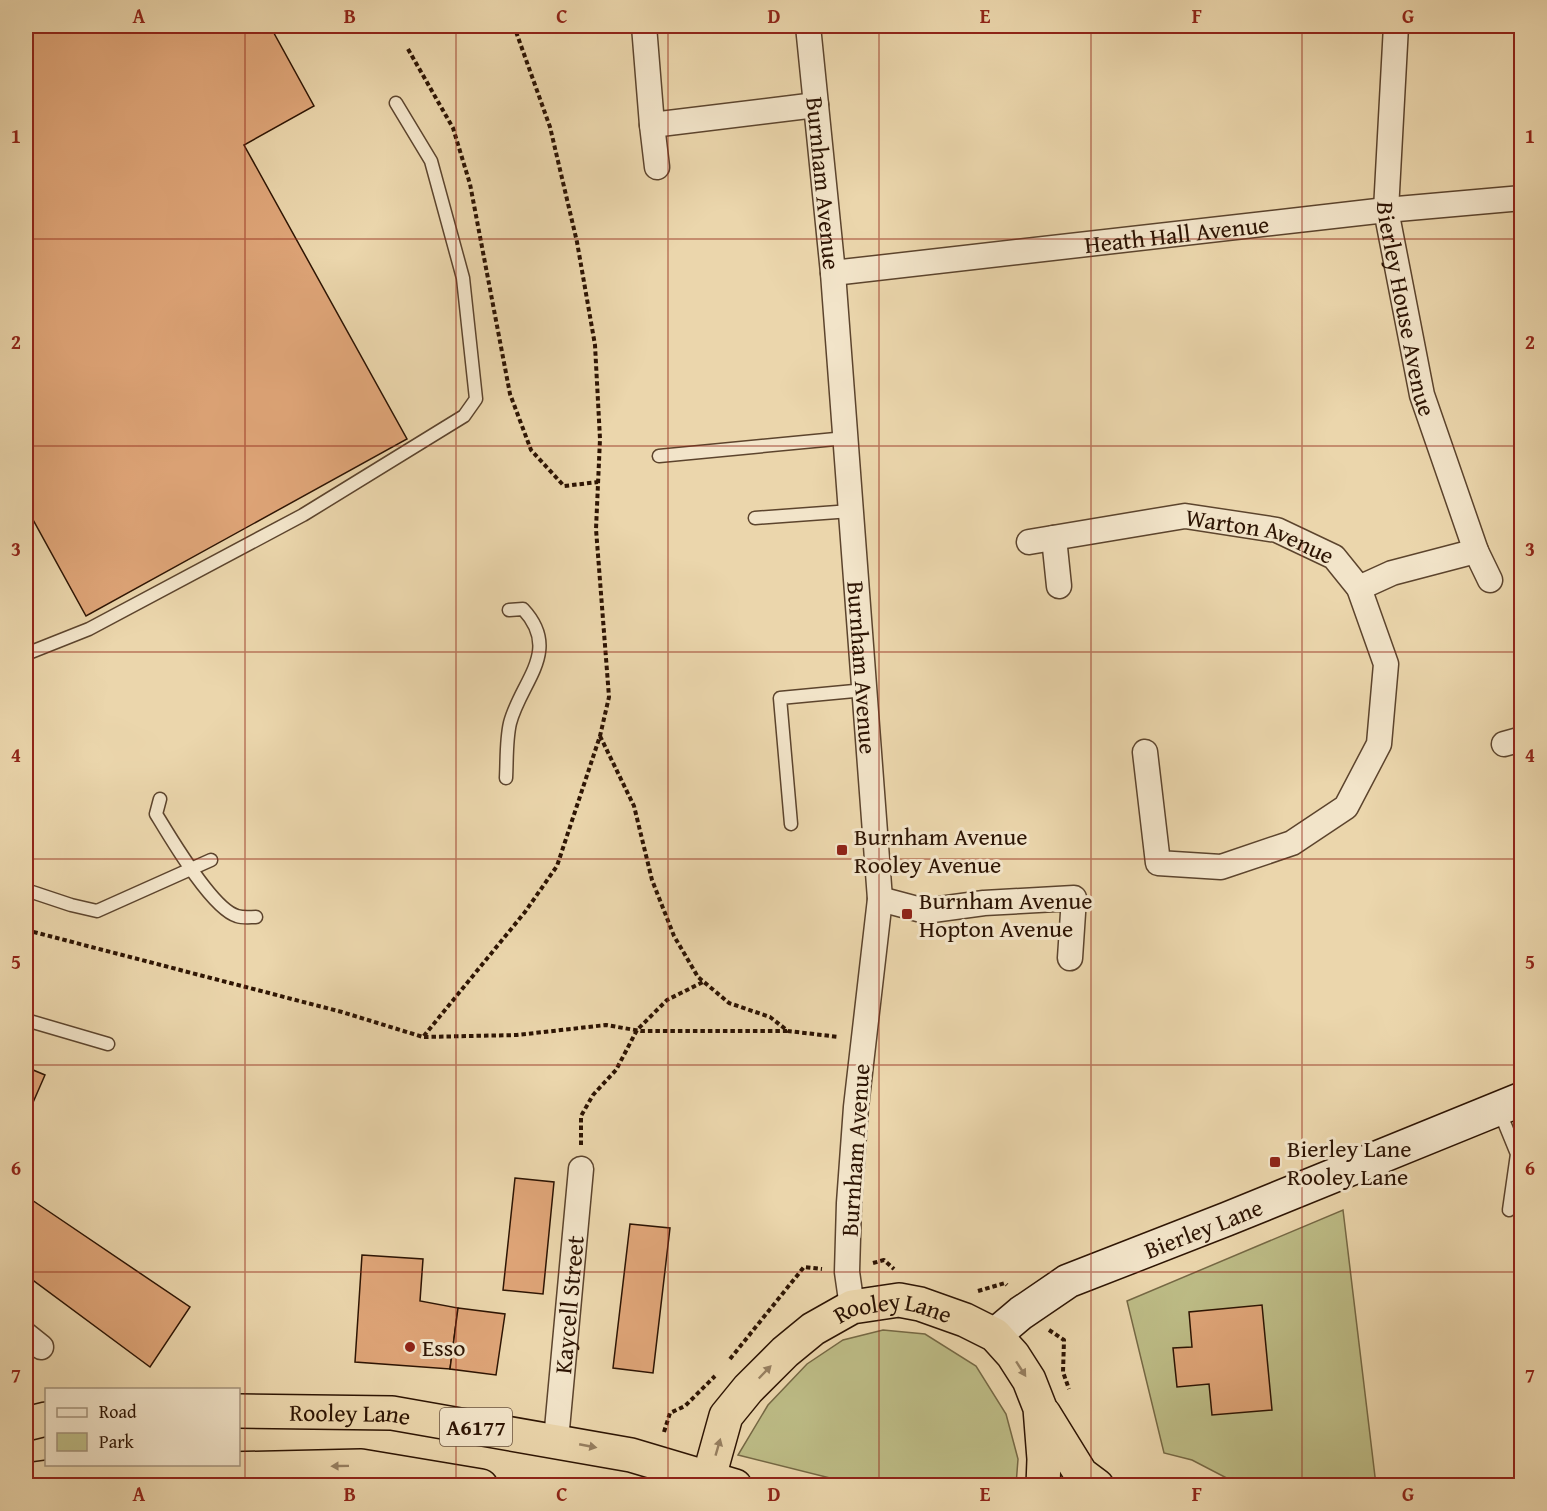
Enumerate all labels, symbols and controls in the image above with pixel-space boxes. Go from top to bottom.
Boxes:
text: A [133,1,146,30]
text: B [344,1,356,30]
text: C [556,1,568,30]
text: D [767,1,781,30]
text: E [980,1,991,30]
text: F [1192,1,1202,30]
text: G [1402,1,1414,30]
street label: Burnham Avenue [798,95,850,271]
text: 1 [11,121,21,150]
text: 1 [1525,121,1535,150]
street label: Bierley House Avenue [1368,201,1445,421]
street label: Heath Hall Avenue [1083,206,1271,262]
text: 2 [11,327,21,356]
text: 2 [1525,327,1535,356]
street label: Warton Avenue [1183,499,1340,572]
text: 3 [11,534,21,563]
text: 3 [1525,534,1535,563]
street label: Burnham Avenue [839,580,887,755]
text: 4 [11,740,21,769]
text: 4 [1525,740,1535,769]
place label: Burnham Avenue Rooley Avenue [854,819,1027,882]
marker: Burnham Avenue Rooley Avenue [835,843,849,857]
place label: Burnham Avenue Hopton Avenue [919,883,1092,946]
marker: Burnham Avenue Hopton Avenue [900,907,914,921]
text: 5 [11,947,21,976]
text: 5 [1525,947,1535,976]
street label: Burnham Avenue [831,1062,879,1238]
place label: Bierley Lane Rooley Lane [1287,1131,1412,1194]
text: 6 [11,1153,21,1182]
text: 6 [1525,1153,1535,1182]
marker: Bierley Lane Rooley Lane [1268,1155,1282,1169]
street label: Bierley Lane [1139,1189,1268,1267]
street label: Kaycell Street [545,1233,592,1375]
street label: Rooley Lane [826,1282,957,1332]
place label: Esso [422,1330,465,1365]
marker: Esso [403,1340,417,1354]
text: 7 [11,1360,21,1389]
text: 7 [1525,1360,1535,1389]
one-way arrow [1016,1361,1027,1377]
one-way arrow [758,1365,772,1380]
legend [45,1388,240,1466]
street label: Rooley Lane [289,1394,413,1433]
text: Road [99,1398,137,1425]
road number: A6177 [440,1408,512,1446]
text: Park [99,1428,135,1455]
one-way arrow [714,1438,723,1456]
one-way arrow [579,1442,598,1451]
one-way arrow [331,1462,350,1471]
text: A [133,1479,146,1508]
text: B [344,1479,356,1508]
text: C [556,1479,568,1508]
text: D [767,1479,781,1508]
text: E [980,1479,991,1508]
text: F [1192,1479,1202,1508]
text: G [1402,1479,1414,1508]

